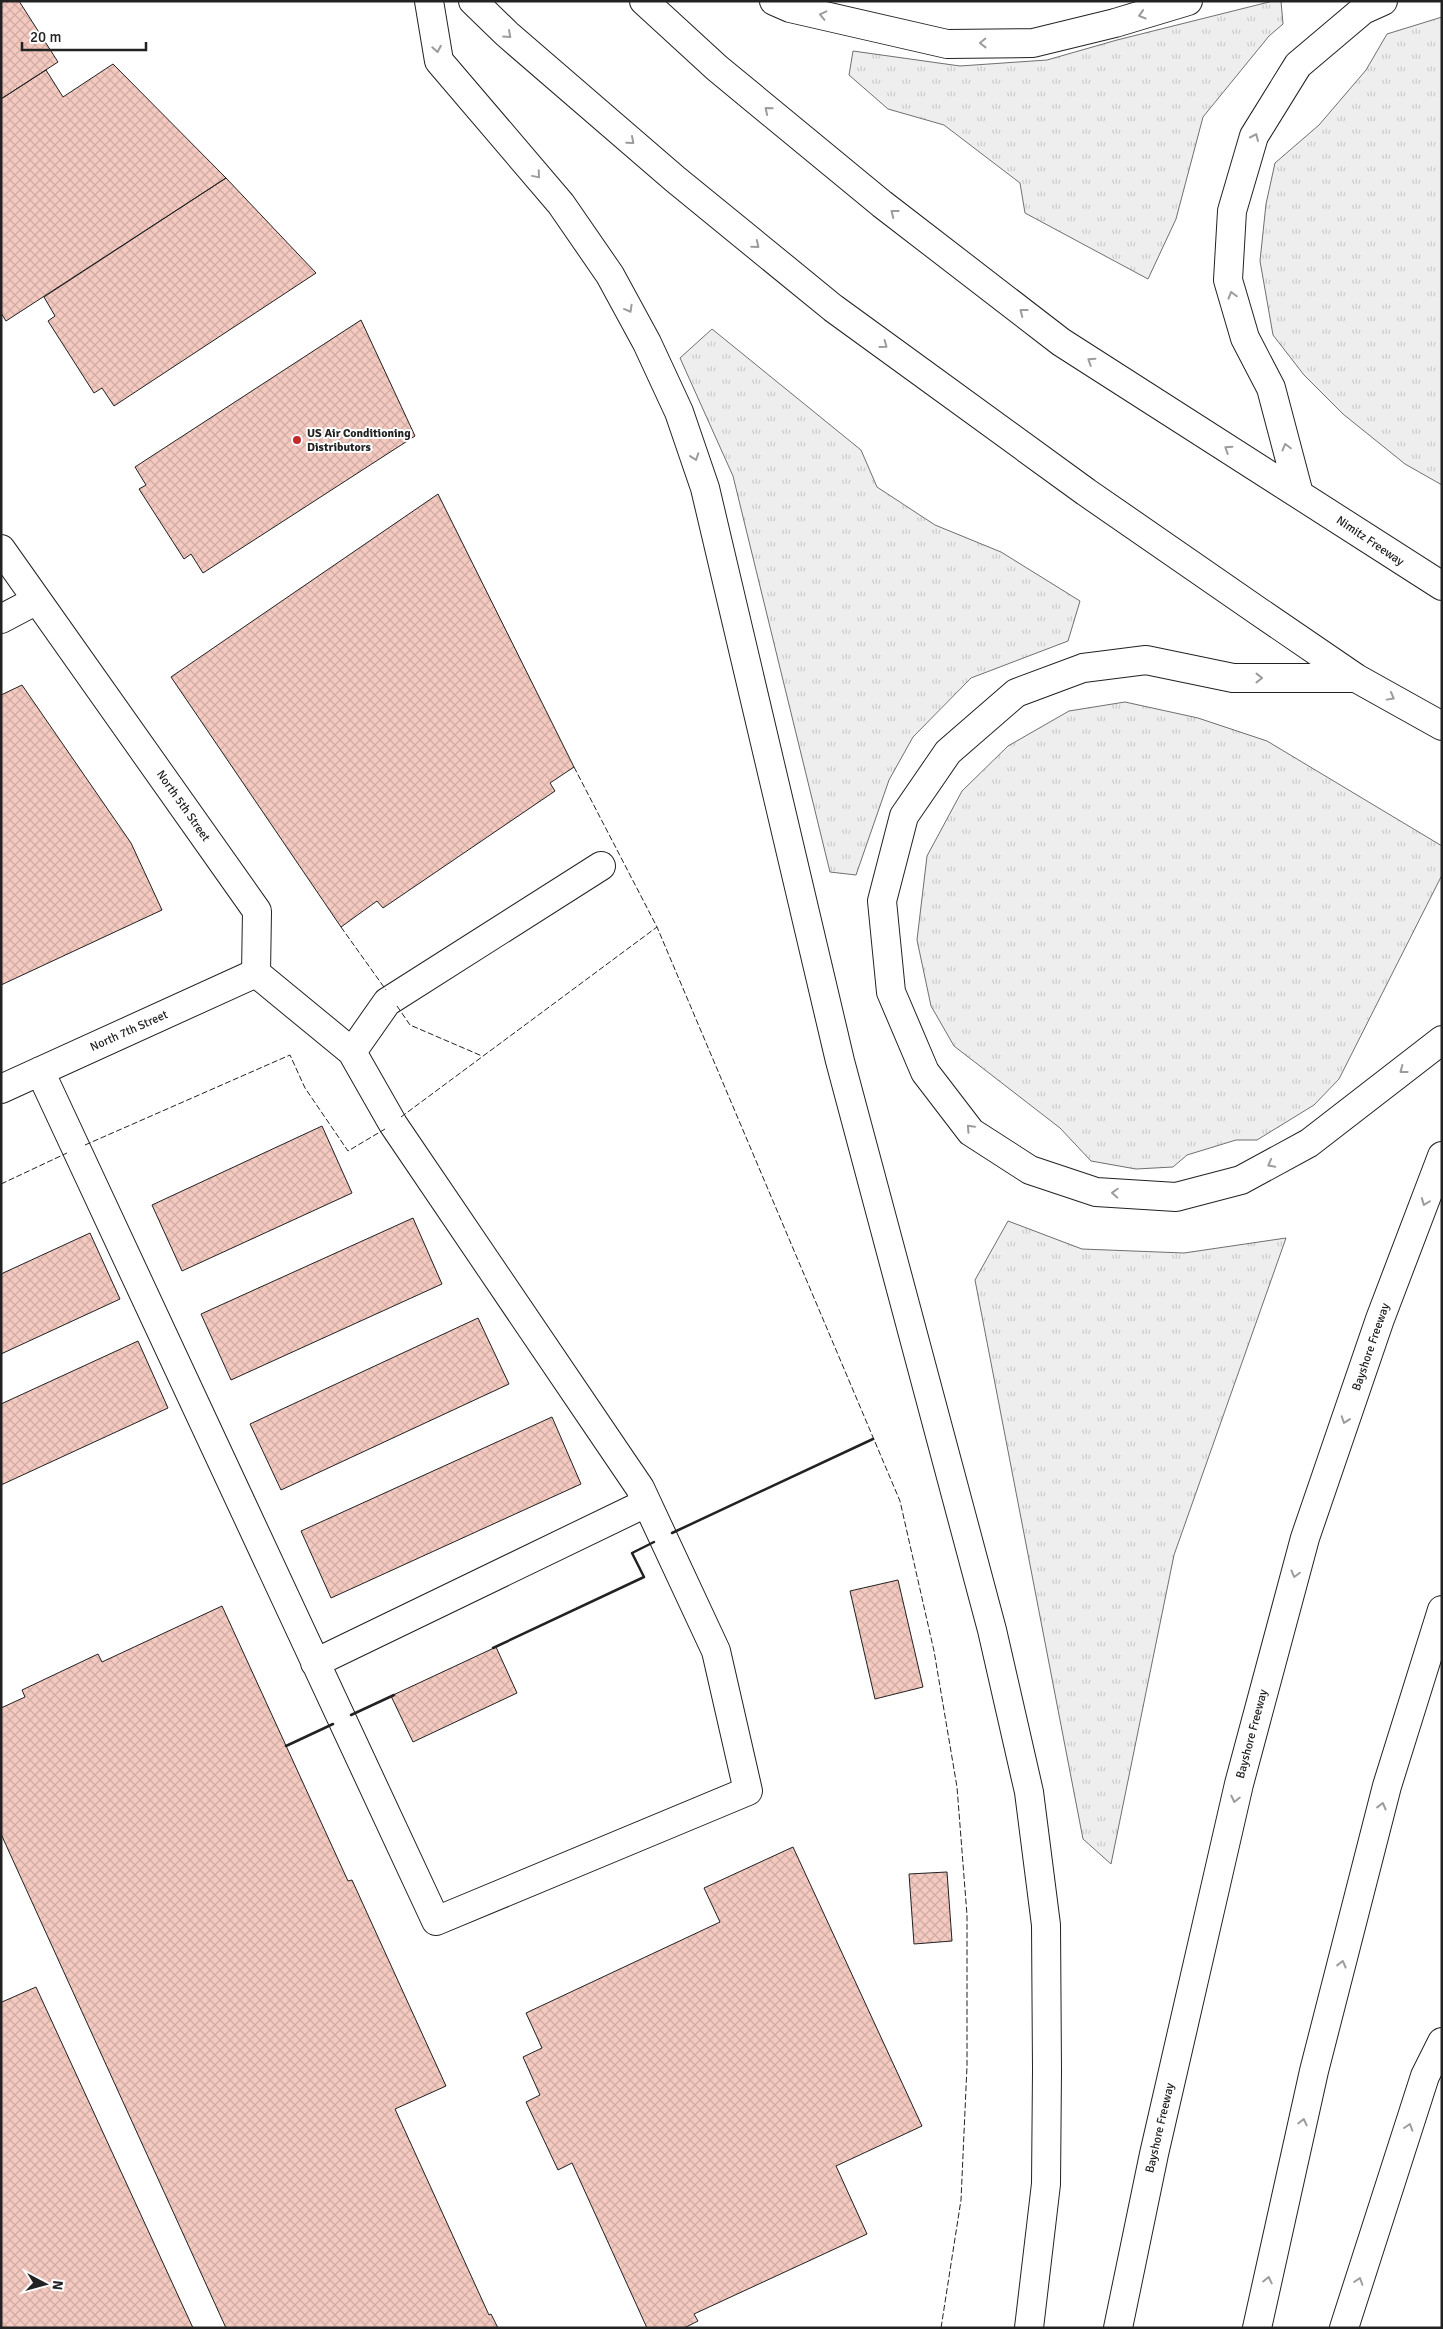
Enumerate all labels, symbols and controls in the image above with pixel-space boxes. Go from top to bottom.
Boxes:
one-way arrow [819,10,828,21]
one-way arrow [1138,10,1146,20]
scale bar [22,20,146,52]
text: 20 m [30,28,61,46]
one-way arrow [502,29,511,38]
one-way arrow [978,38,986,48]
one-way arrow [431,45,441,54]
one-way arrow [765,107,774,116]
one-way arrow [1249,133,1259,142]
one-way arrow [625,136,634,145]
one-way arrow [531,169,540,178]
one-way arrow [890,210,900,219]
one-way arrow [750,240,759,248]
one-way arrow [1227,291,1237,299]
one-way arrow [623,303,633,312]
one-way arrow [1020,310,1029,318]
one-way arrow [878,339,888,348]
one-way arrow [1088,358,1097,368]
place label: US Air Conditioning Distributors [307,426,411,455]
marker: US Air Conditioning Distributors [291,434,303,446]
one-way arrow [1282,443,1292,452]
one-way arrow [1225,446,1234,455]
one-way arrow [689,452,699,461]
street label: Nimitz Freeway [1333,513,1407,569]
one-way arrow [1256,673,1263,683]
one-way arrow [1385,691,1394,701]
street label: North 5th Street [153,767,213,845]
street label: North 7th Street [88,1007,170,1055]
one-way arrow [1400,1064,1409,1072]
one-way arrow [967,1125,976,1134]
one-way arrow [1267,1158,1276,1168]
one-way arrow [1111,1188,1119,1199]
one-way arrow [1421,1197,1431,1205]
street label: Bayshore Freeway [1349,1301,1393,1393]
one-way arrow [1341,1415,1351,1424]
one-way arrow [1290,1570,1301,1579]
street label: Bayshore Freeway [1233,1687,1271,1780]
one-way arrow [1230,1795,1241,1804]
one-way arrow [1376,1803,1386,1811]
one-way arrow [1336,1959,1347,1968]
street label: Bayshore Freeway [1142,2081,1178,2174]
one-way arrow [1297,2117,1308,2126]
one-way arrow [1403,2123,1413,2131]
north arrow [20,2259,70,2309]
one-way arrow [1262,2276,1273,2285]
one-way arrow [1353,2278,1363,2286]
text: N [48,2280,66,2291]

